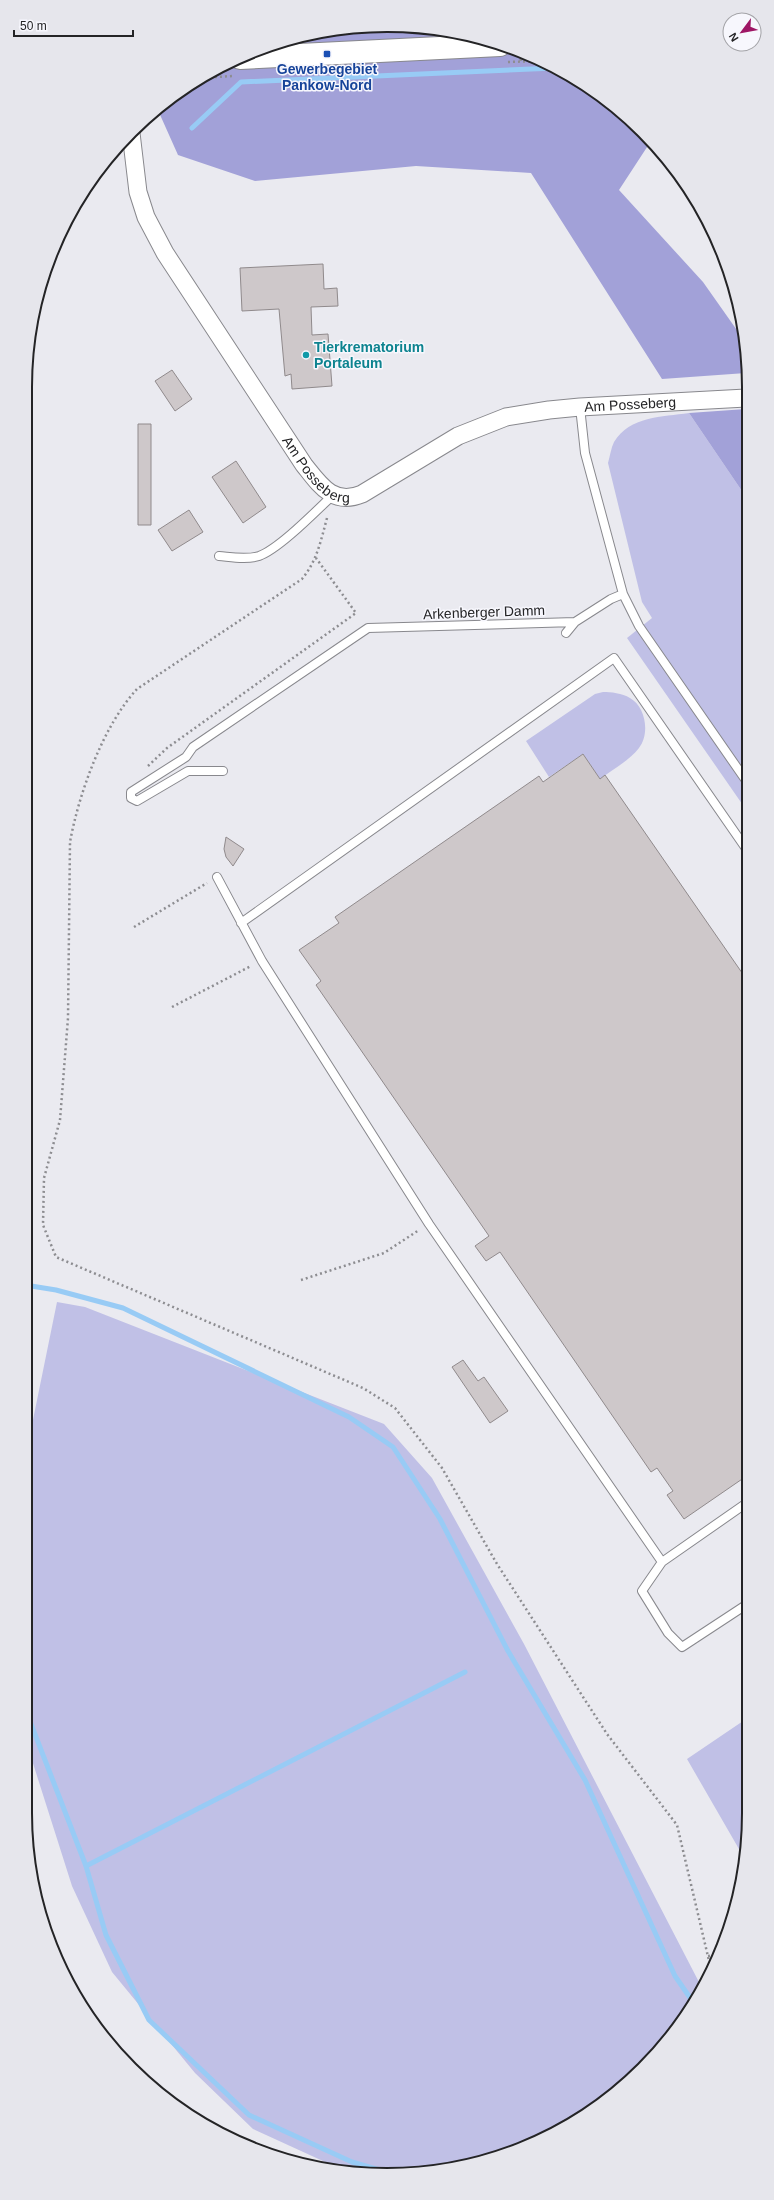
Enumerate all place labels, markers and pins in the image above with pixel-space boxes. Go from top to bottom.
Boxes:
marker: Gewerbegebiet Pankow-Nord [322,49,332,59]
place label: Gewerbegebiet Pankow-Nord [277,61,378,93]
place label: Tierkrematorium Portaleum [314,339,424,371]
marker: Tierkrematorium Portaleum [301,350,311,360]

